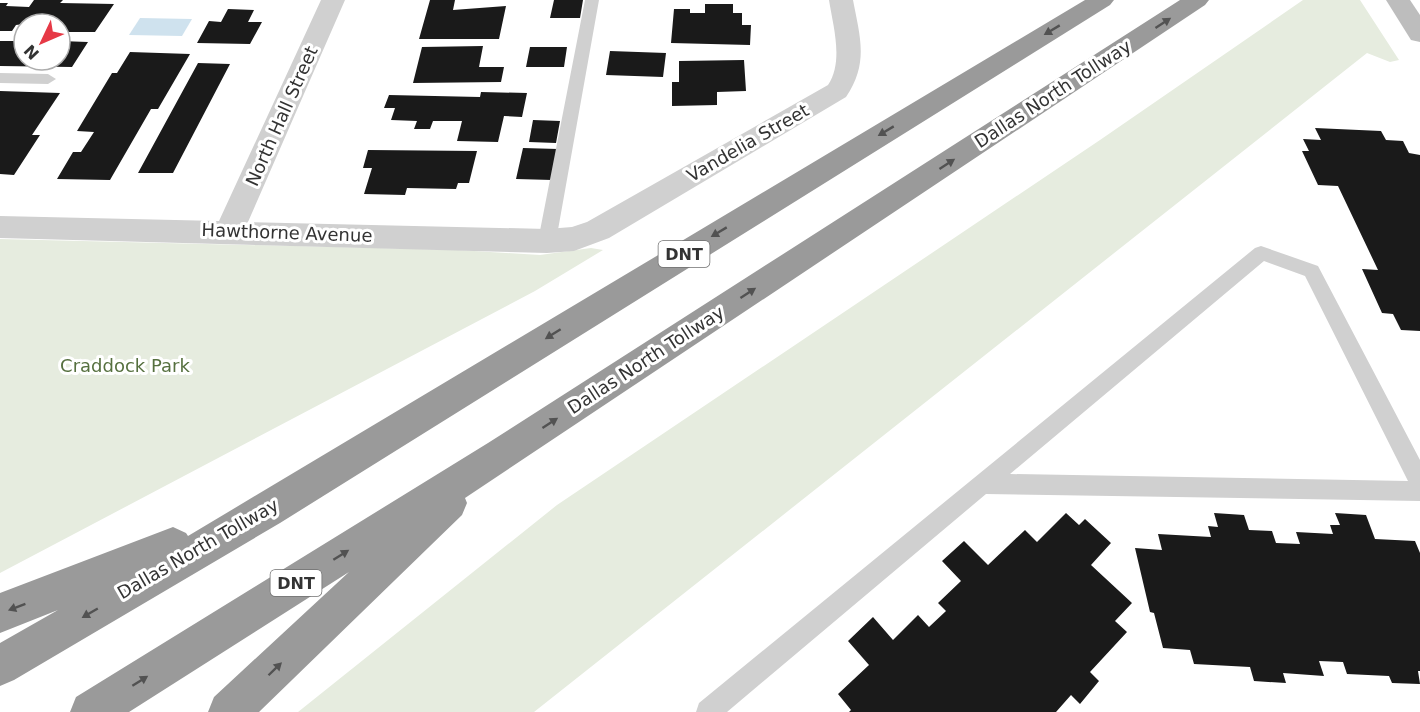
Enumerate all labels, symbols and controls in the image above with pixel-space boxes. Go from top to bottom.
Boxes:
north arrow [12,12,72,72]
one-way arrow [1154,17,1171,28]
one-way arrow [1044,25,1060,36]
street label: Dallas North Tollway [970,35,1135,152]
text: N [20,41,43,63]
street label: North Hall Street [241,43,322,189]
street label: Vandelia Street [683,99,812,186]
one-way arrow [878,126,894,137]
one-way arrow [938,158,954,170]
street label: Hawthorne Avenue [201,219,373,246]
one-way arrow [711,227,727,238]
road number: DNT [658,241,710,267]
one-way arrow [740,288,756,299]
street label: Dallas North Tollway [563,301,728,418]
one-way arrow [545,329,561,340]
park label: Craddock Park [60,355,190,376]
one-way arrow [541,417,557,429]
street label: Dallas North Tollway [113,494,282,603]
one-way arrow [333,549,349,560]
road number: DNT [270,570,322,596]
one-way arrow [7,602,25,612]
one-way arrow [81,608,98,618]
one-way arrow [268,662,283,676]
one-way arrow [132,675,148,686]

